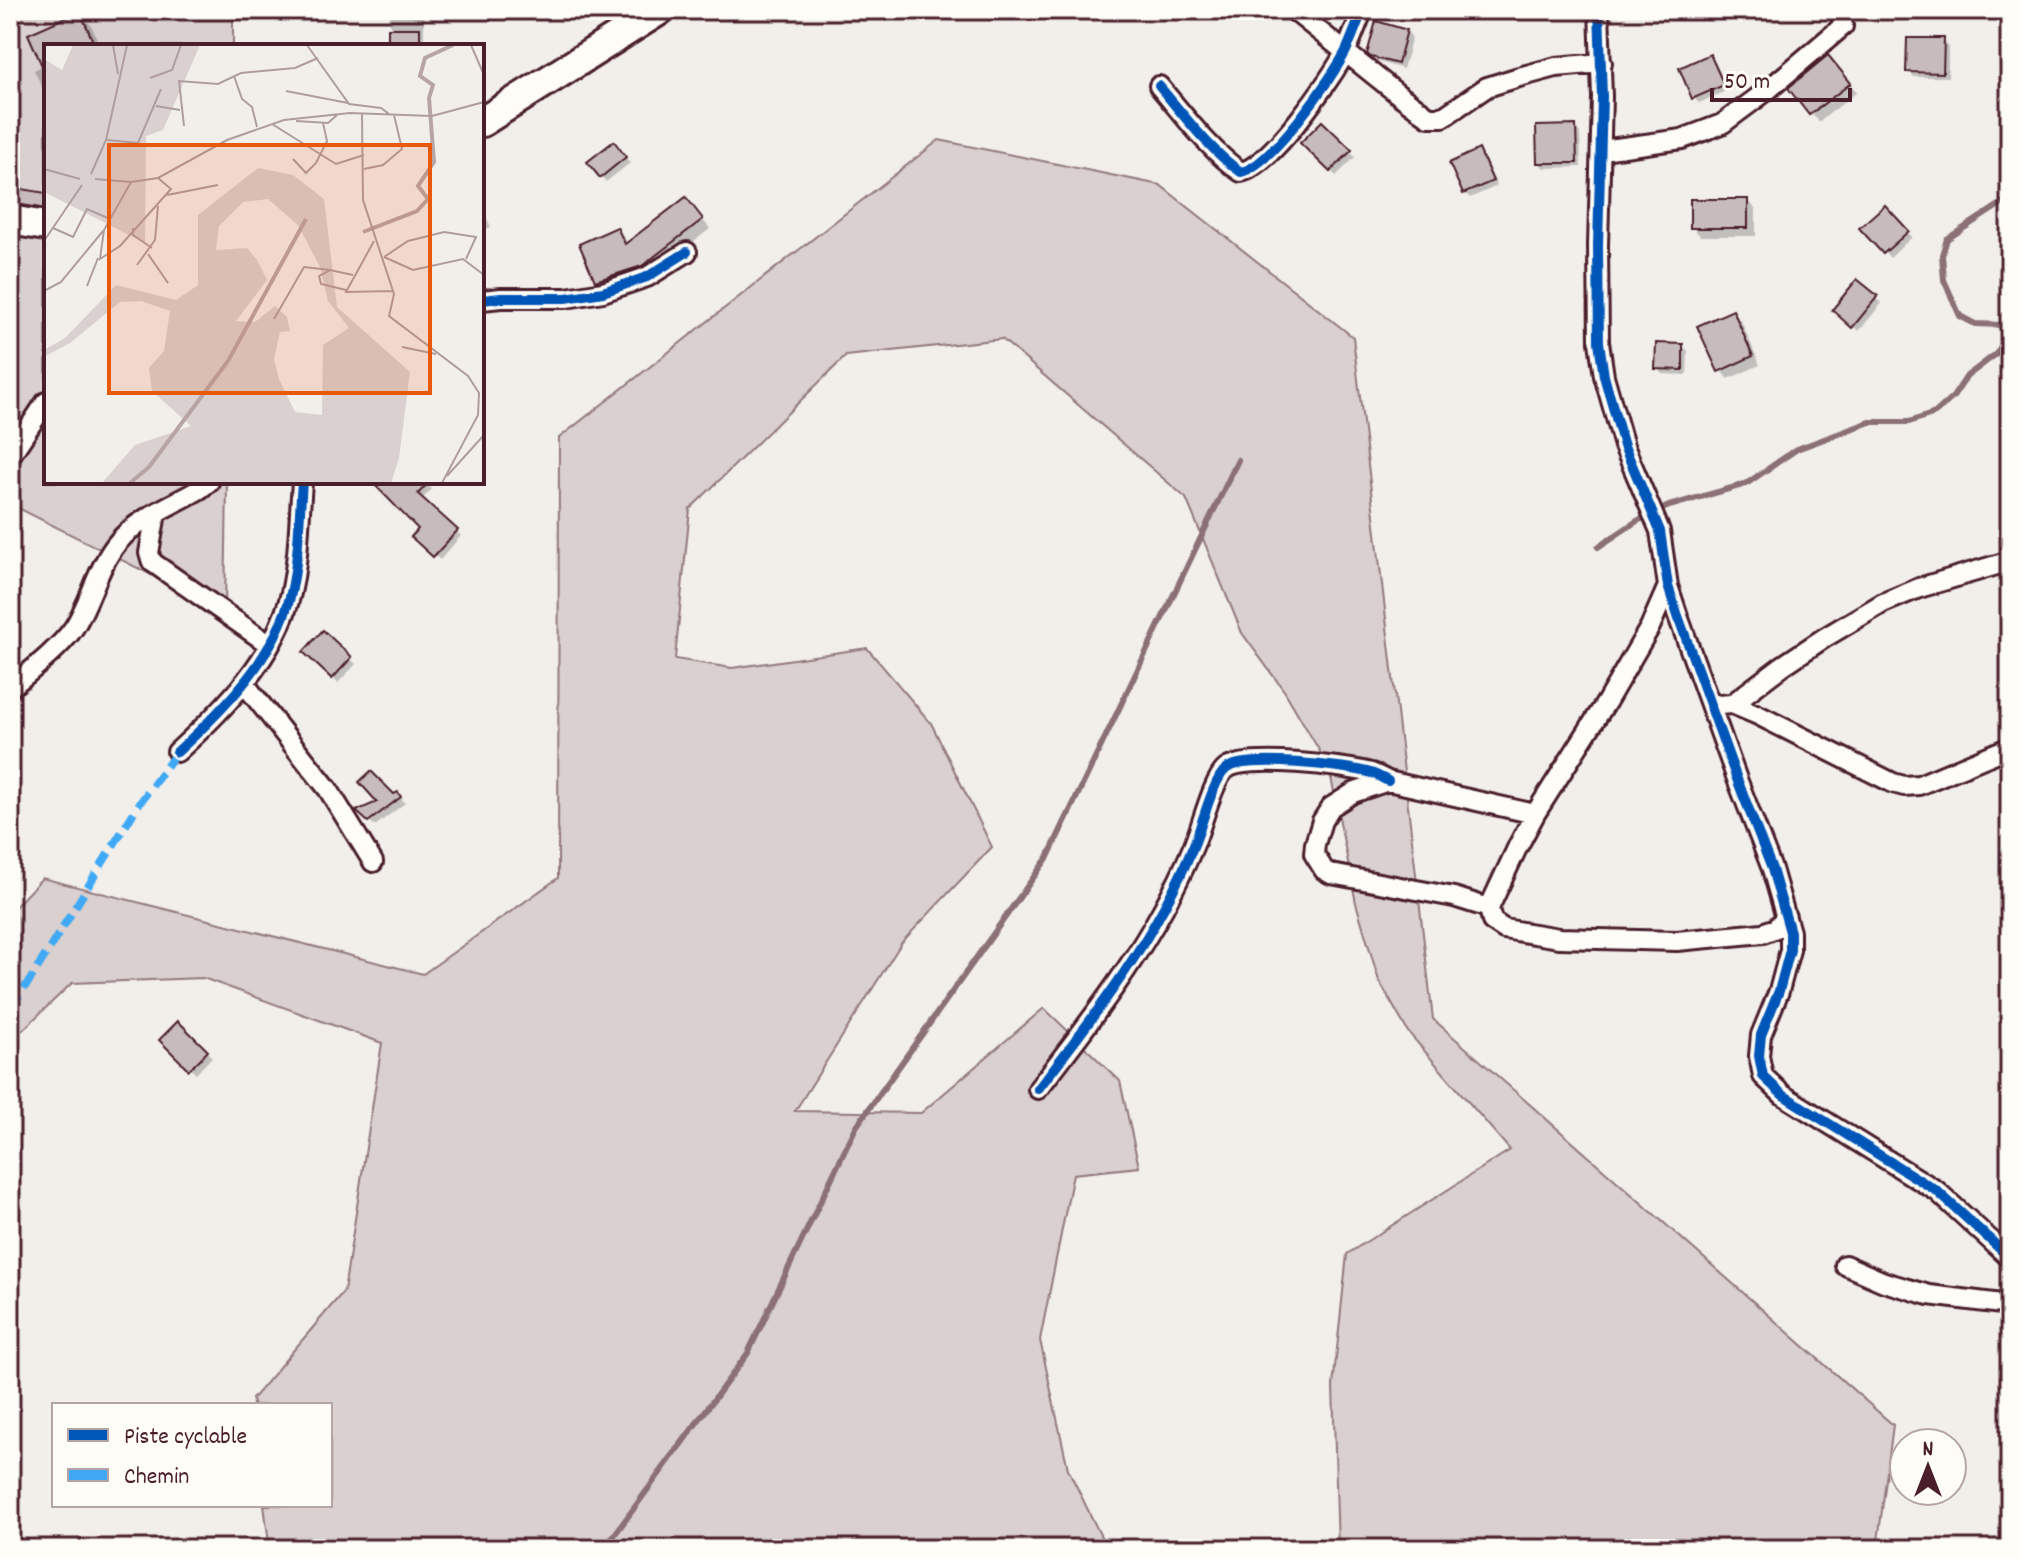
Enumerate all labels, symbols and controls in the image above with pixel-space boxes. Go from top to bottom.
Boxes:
inset map [44,44,484,484]
scale bar [1712,52,1850,102]
text: 50 m [1724,66,1770,100]
legend [52,1403,332,1507]
text: Piste cyclable [124,1421,247,1455]
north arrow [1888,1427,1968,1507]
text: N [1923,1435,1934,1466]
text: Chemin [124,1461,189,1495]

